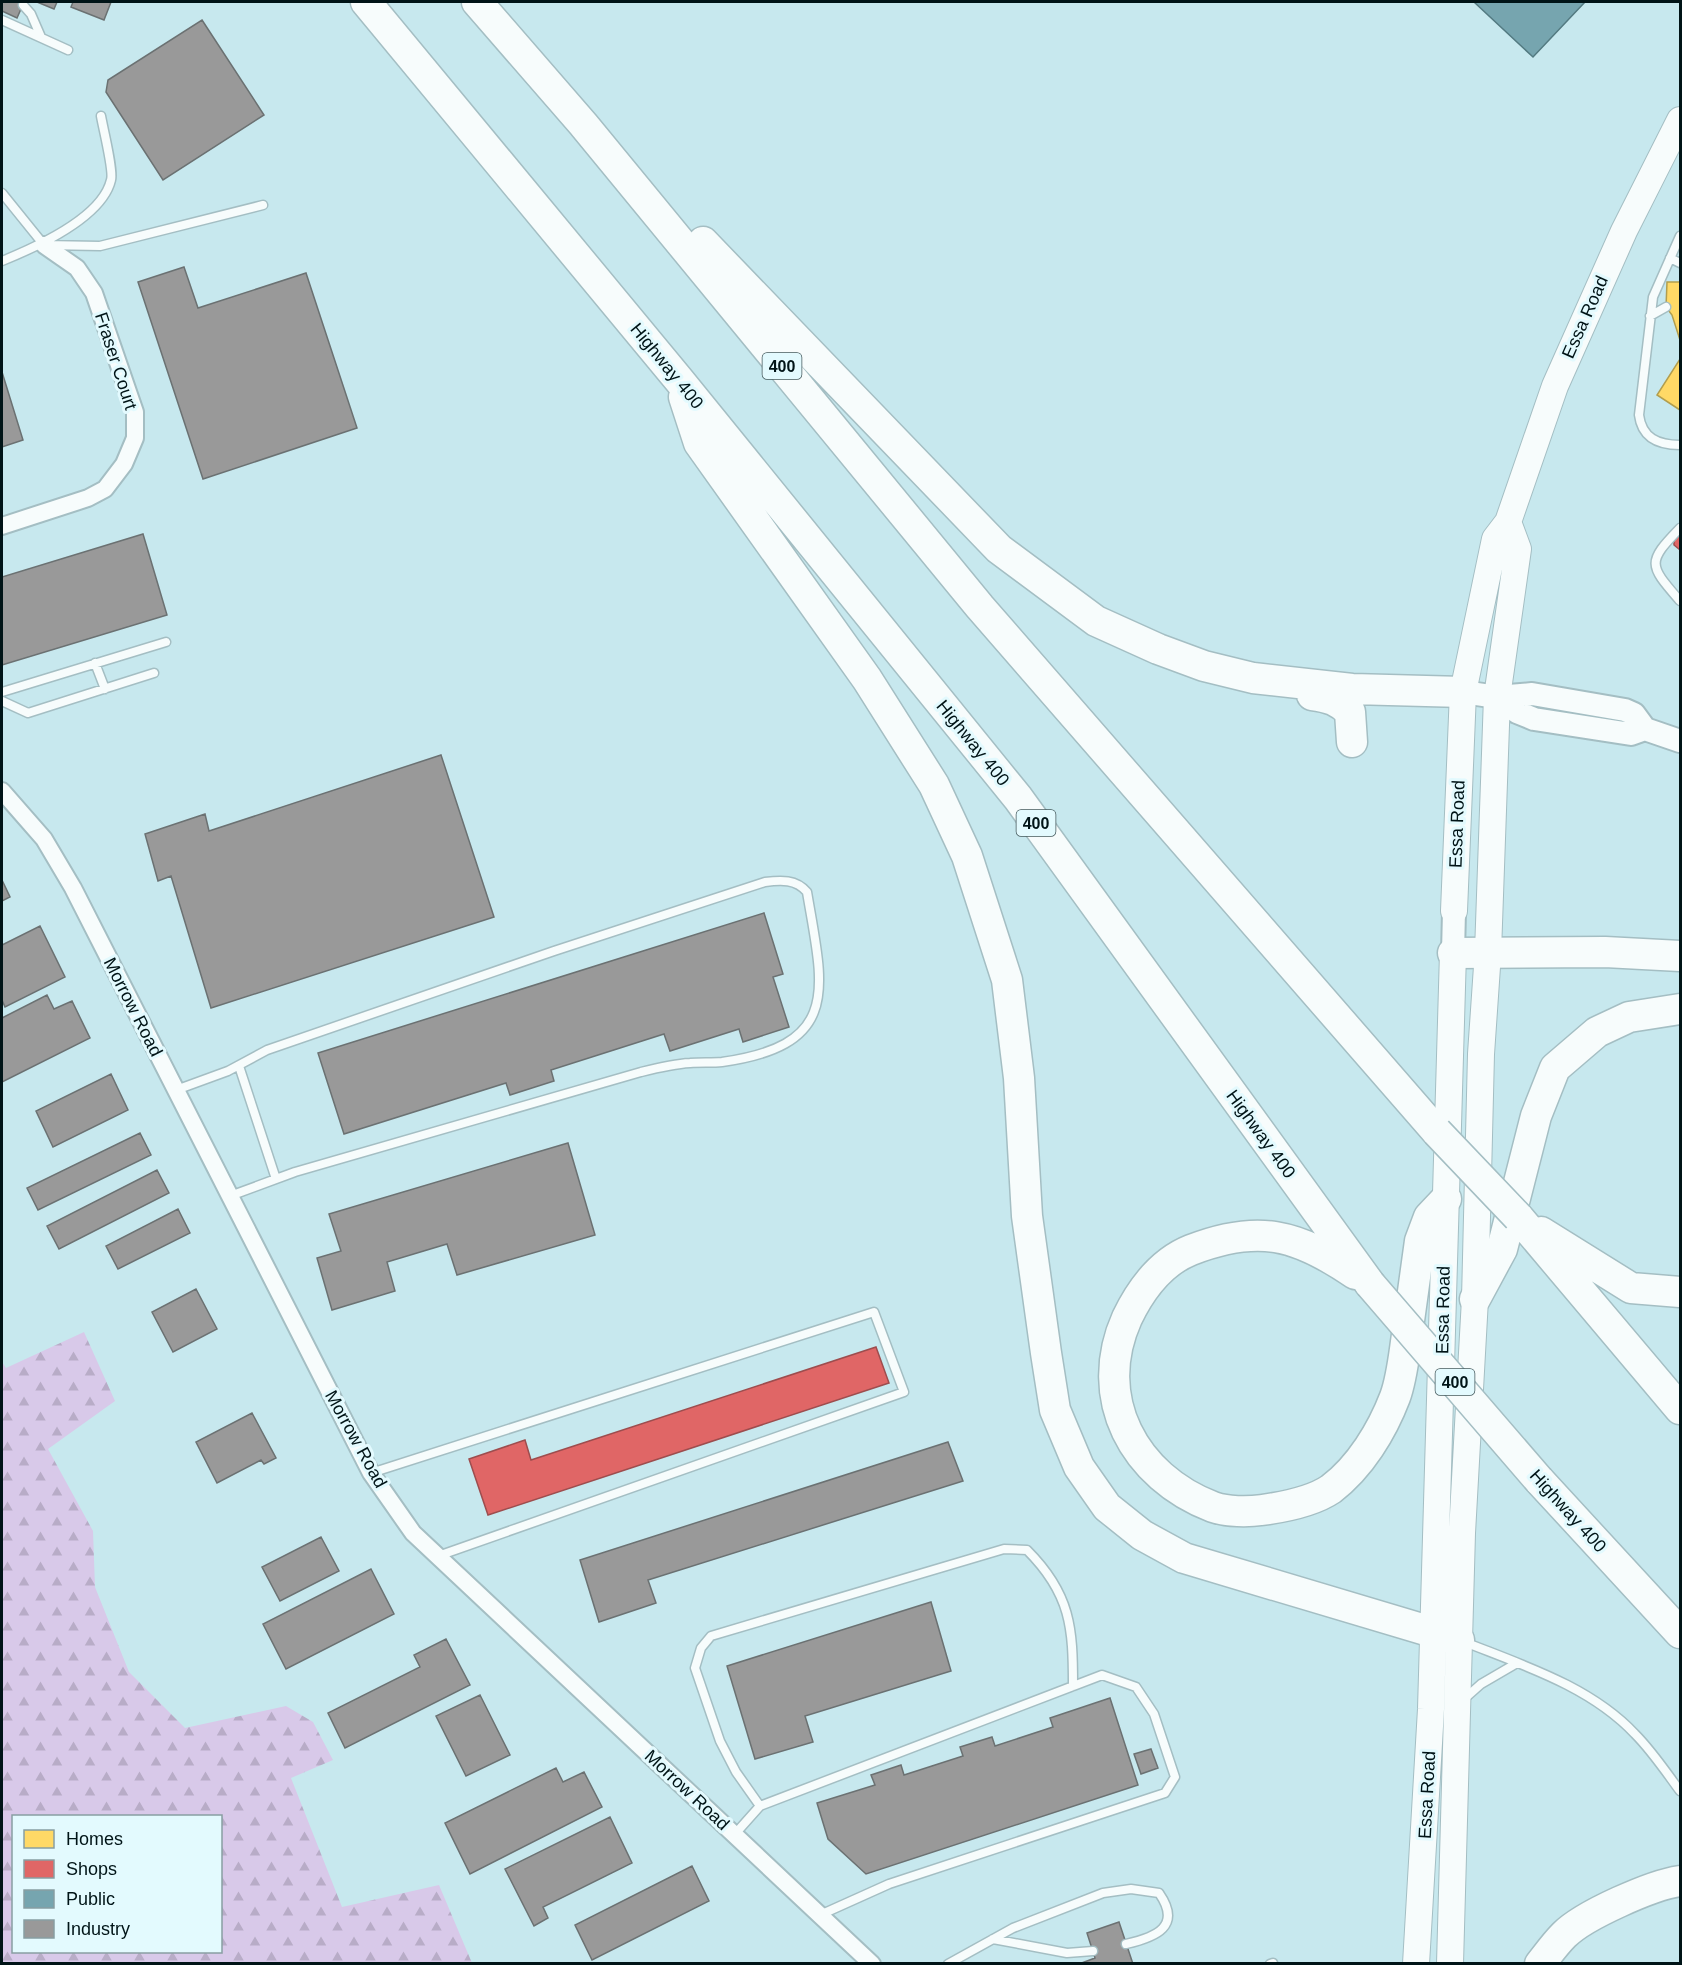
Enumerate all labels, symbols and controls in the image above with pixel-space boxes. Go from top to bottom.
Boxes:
street label: Essa Road [1558,273,1612,361]
street label: Fraser Court [91,310,141,412]
street label: Highway 400 [626,319,708,413]
road number: 400 [762,353,802,379]
street label: Highway 400 [932,696,1014,790]
street label: Essa Road [1445,780,1469,868]
road number: 400 [1016,810,1056,836]
street label: Morrow Road [100,954,166,1060]
street label: Highway 400 [1222,1086,1300,1182]
street label: Essa Road [1432,1266,1454,1354]
road number: 400 [1436,1369,1474,1395]
street label: Morrow Road [321,1387,391,1491]
street label: Highway 400 [1526,1466,1610,1556]
street label: Morrow Road [641,1746,733,1834]
street label: Essa Road [1415,1751,1439,1839]
legend [12,1815,222,1953]
text: Homes [66,1829,123,1849]
text: Shops [66,1859,117,1879]
text: Public [66,1889,115,1909]
text: Industry [66,1919,130,1939]

